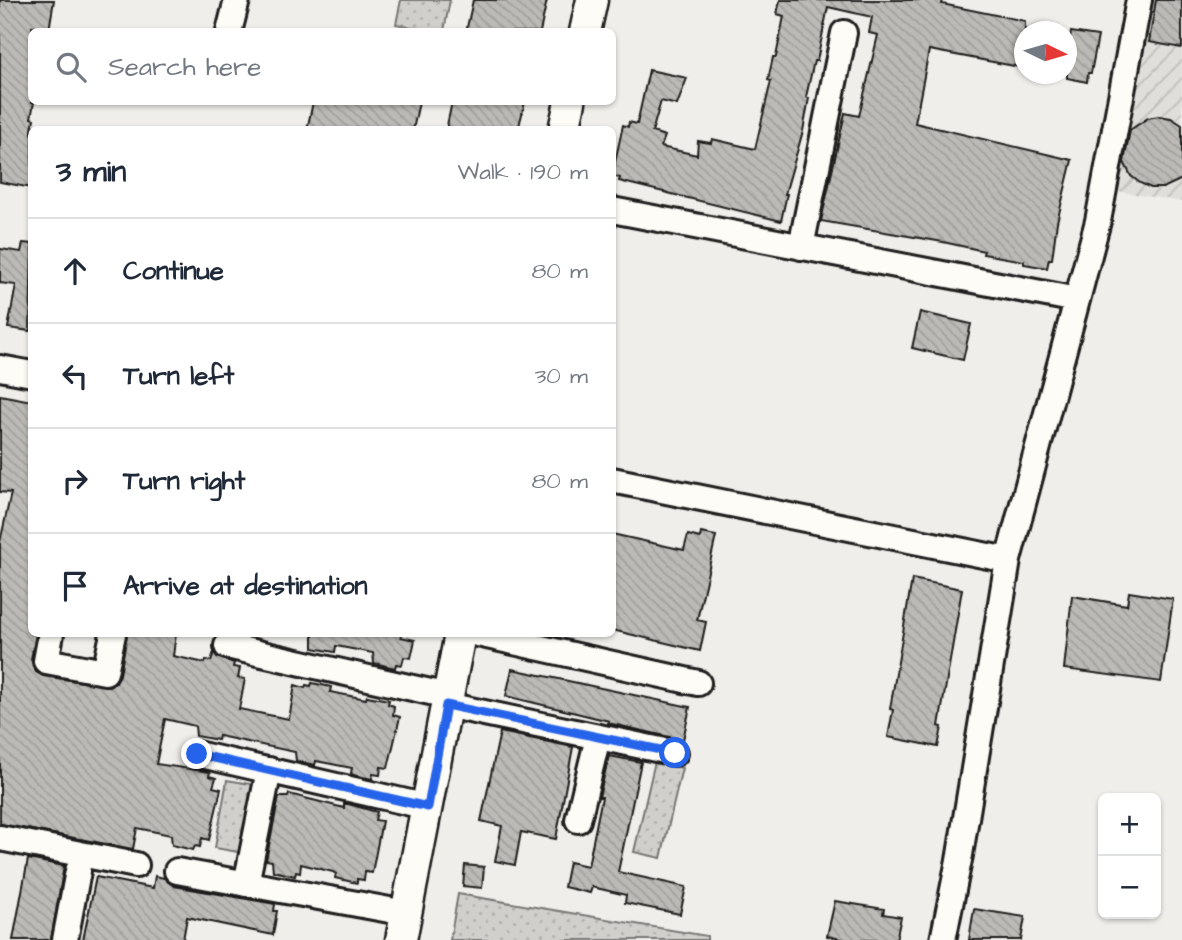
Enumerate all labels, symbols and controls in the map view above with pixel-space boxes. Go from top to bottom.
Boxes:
north arrow [1014,21,1077,84]
search box [28,28,616,105]
icon: search [52,48,90,86]
text: Search here [108,49,261,85]
text: 3 min [56,151,126,193]
text: Walk · 190 m [458,156,588,188]
icon: ahead [56,252,94,290]
text: Continue [123,253,224,289]
text: 80 m [531,255,588,287]
icon: left [56,357,94,395]
text: Turn left [123,358,234,394]
text: 30 m [535,360,588,392]
icon: right [56,462,94,500]
text: Turn right [123,463,245,499]
text: 80 m [531,465,588,497]
icon: arrive [56,567,94,605]
text: Arrive at destination [123,568,368,604]
route start [659,737,690,768]
route end [181,738,212,769]
map controls [1098,793,1161,919]
button: + [1098,793,1161,856]
button: − [1098,856,1161,919]

